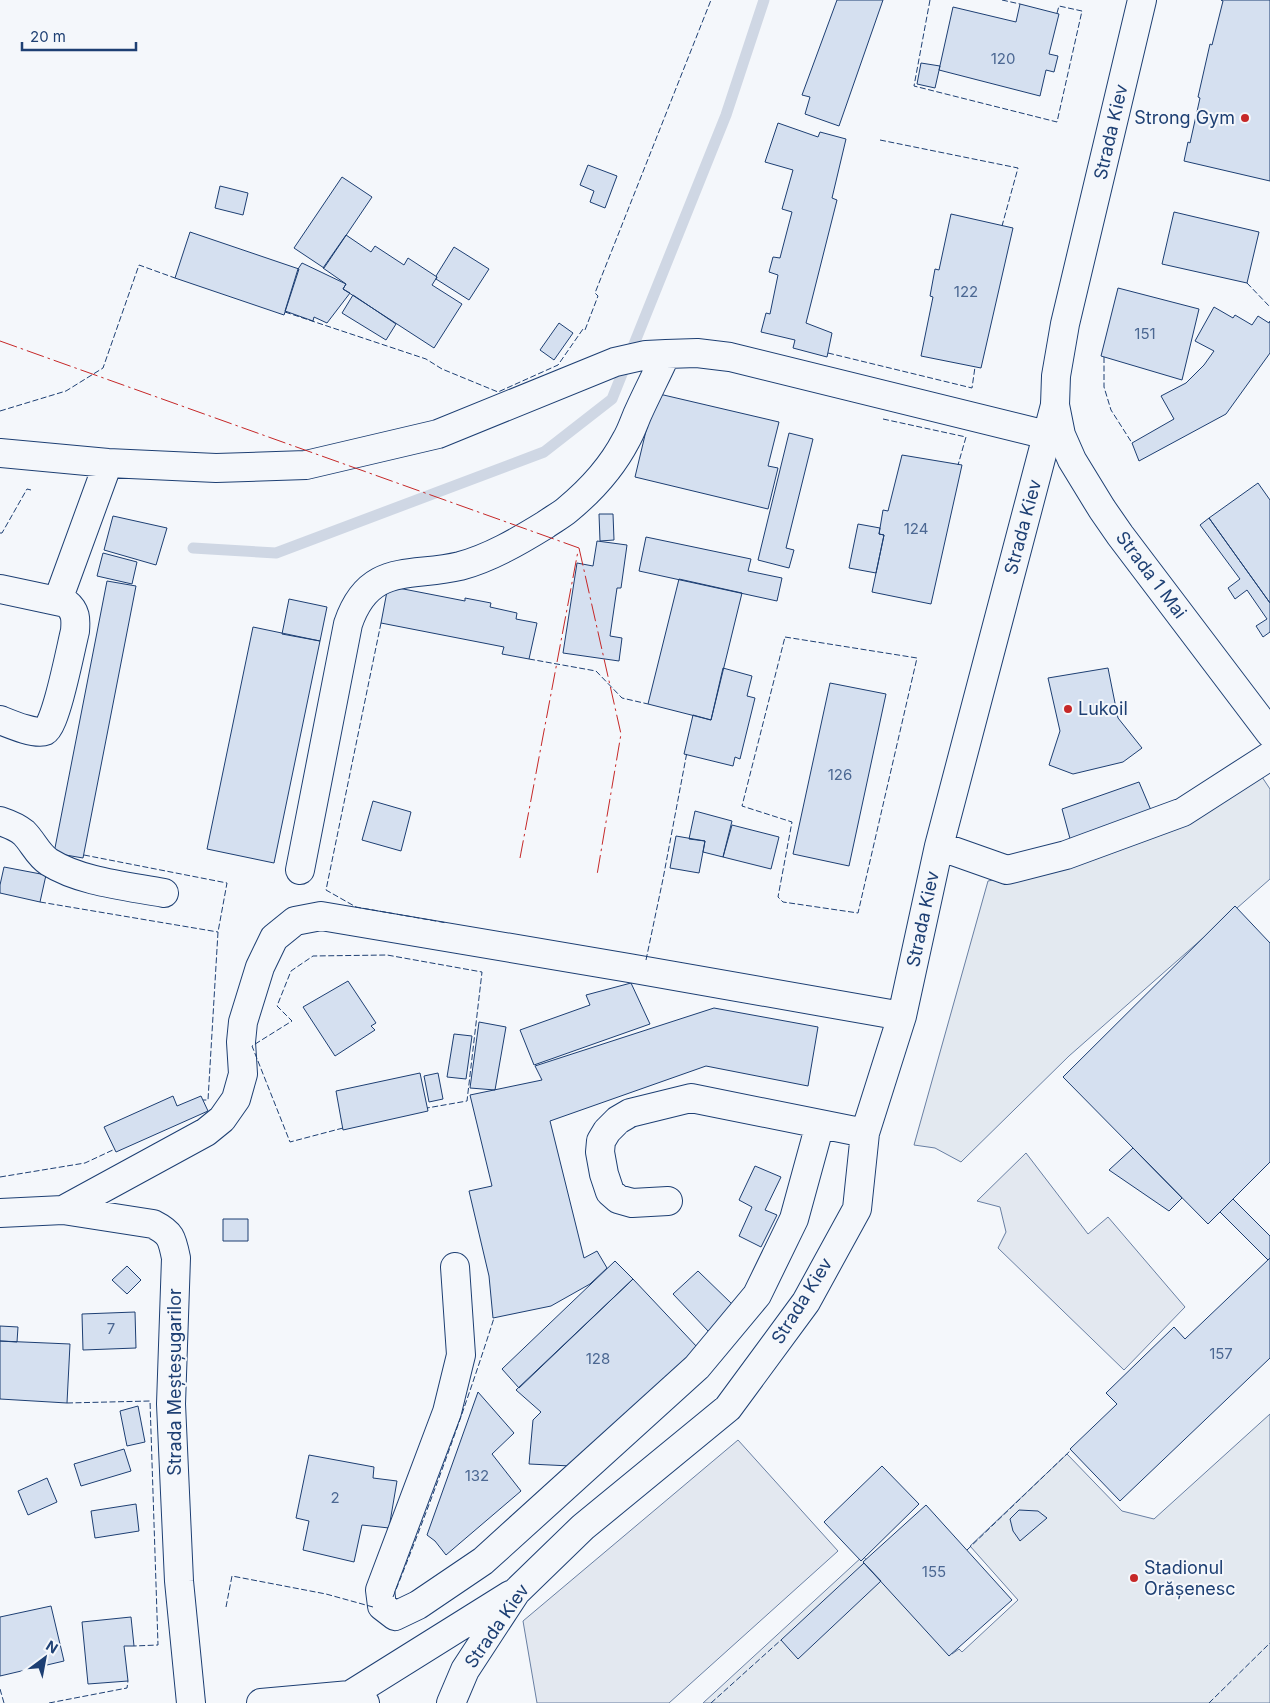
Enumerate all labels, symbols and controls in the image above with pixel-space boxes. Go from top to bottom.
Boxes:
scale bar [22,20,136,52]
text: 20 m [30,27,66,46]
house number: 120 [991,49,1015,68]
street label: Strada Kiev [1089,82,1132,182]
place label: Strong Gym [1134,107,1235,128]
marker: Strong Gym [1239,112,1251,124]
house number: 122 [954,282,978,301]
house number: 151 [1134,324,1156,343]
street label: Strada Kiev [1000,477,1045,577]
house number: 124 [904,519,928,538]
street label: Strada 1 Mai [1112,527,1191,622]
place label: Lukoil [1078,698,1128,719]
marker: Lukoil [1062,703,1074,715]
house number: 126 [828,765,852,784]
street label: Strada Kiev [902,869,943,969]
street label: Strada Kiev [767,1254,836,1348]
street label: Strada Meșteșugarilor [164,1288,186,1476]
house number: 7 [107,1319,115,1338]
house number: 157 [1209,1344,1233,1363]
house number: 128 [586,1349,610,1368]
house number: 132 [465,1466,489,1485]
house number: 2 [330,1488,340,1507]
place label: Stadionul Orășenesc [1144,1557,1236,1600]
house number: 155 [922,1562,946,1581]
marker: Stadionul Orășenesc [1128,1572,1140,1584]
street label: Strada Kiev [460,1580,533,1672]
north arrow [20,1633,70,1683]
text: N [43,1637,61,1657]

